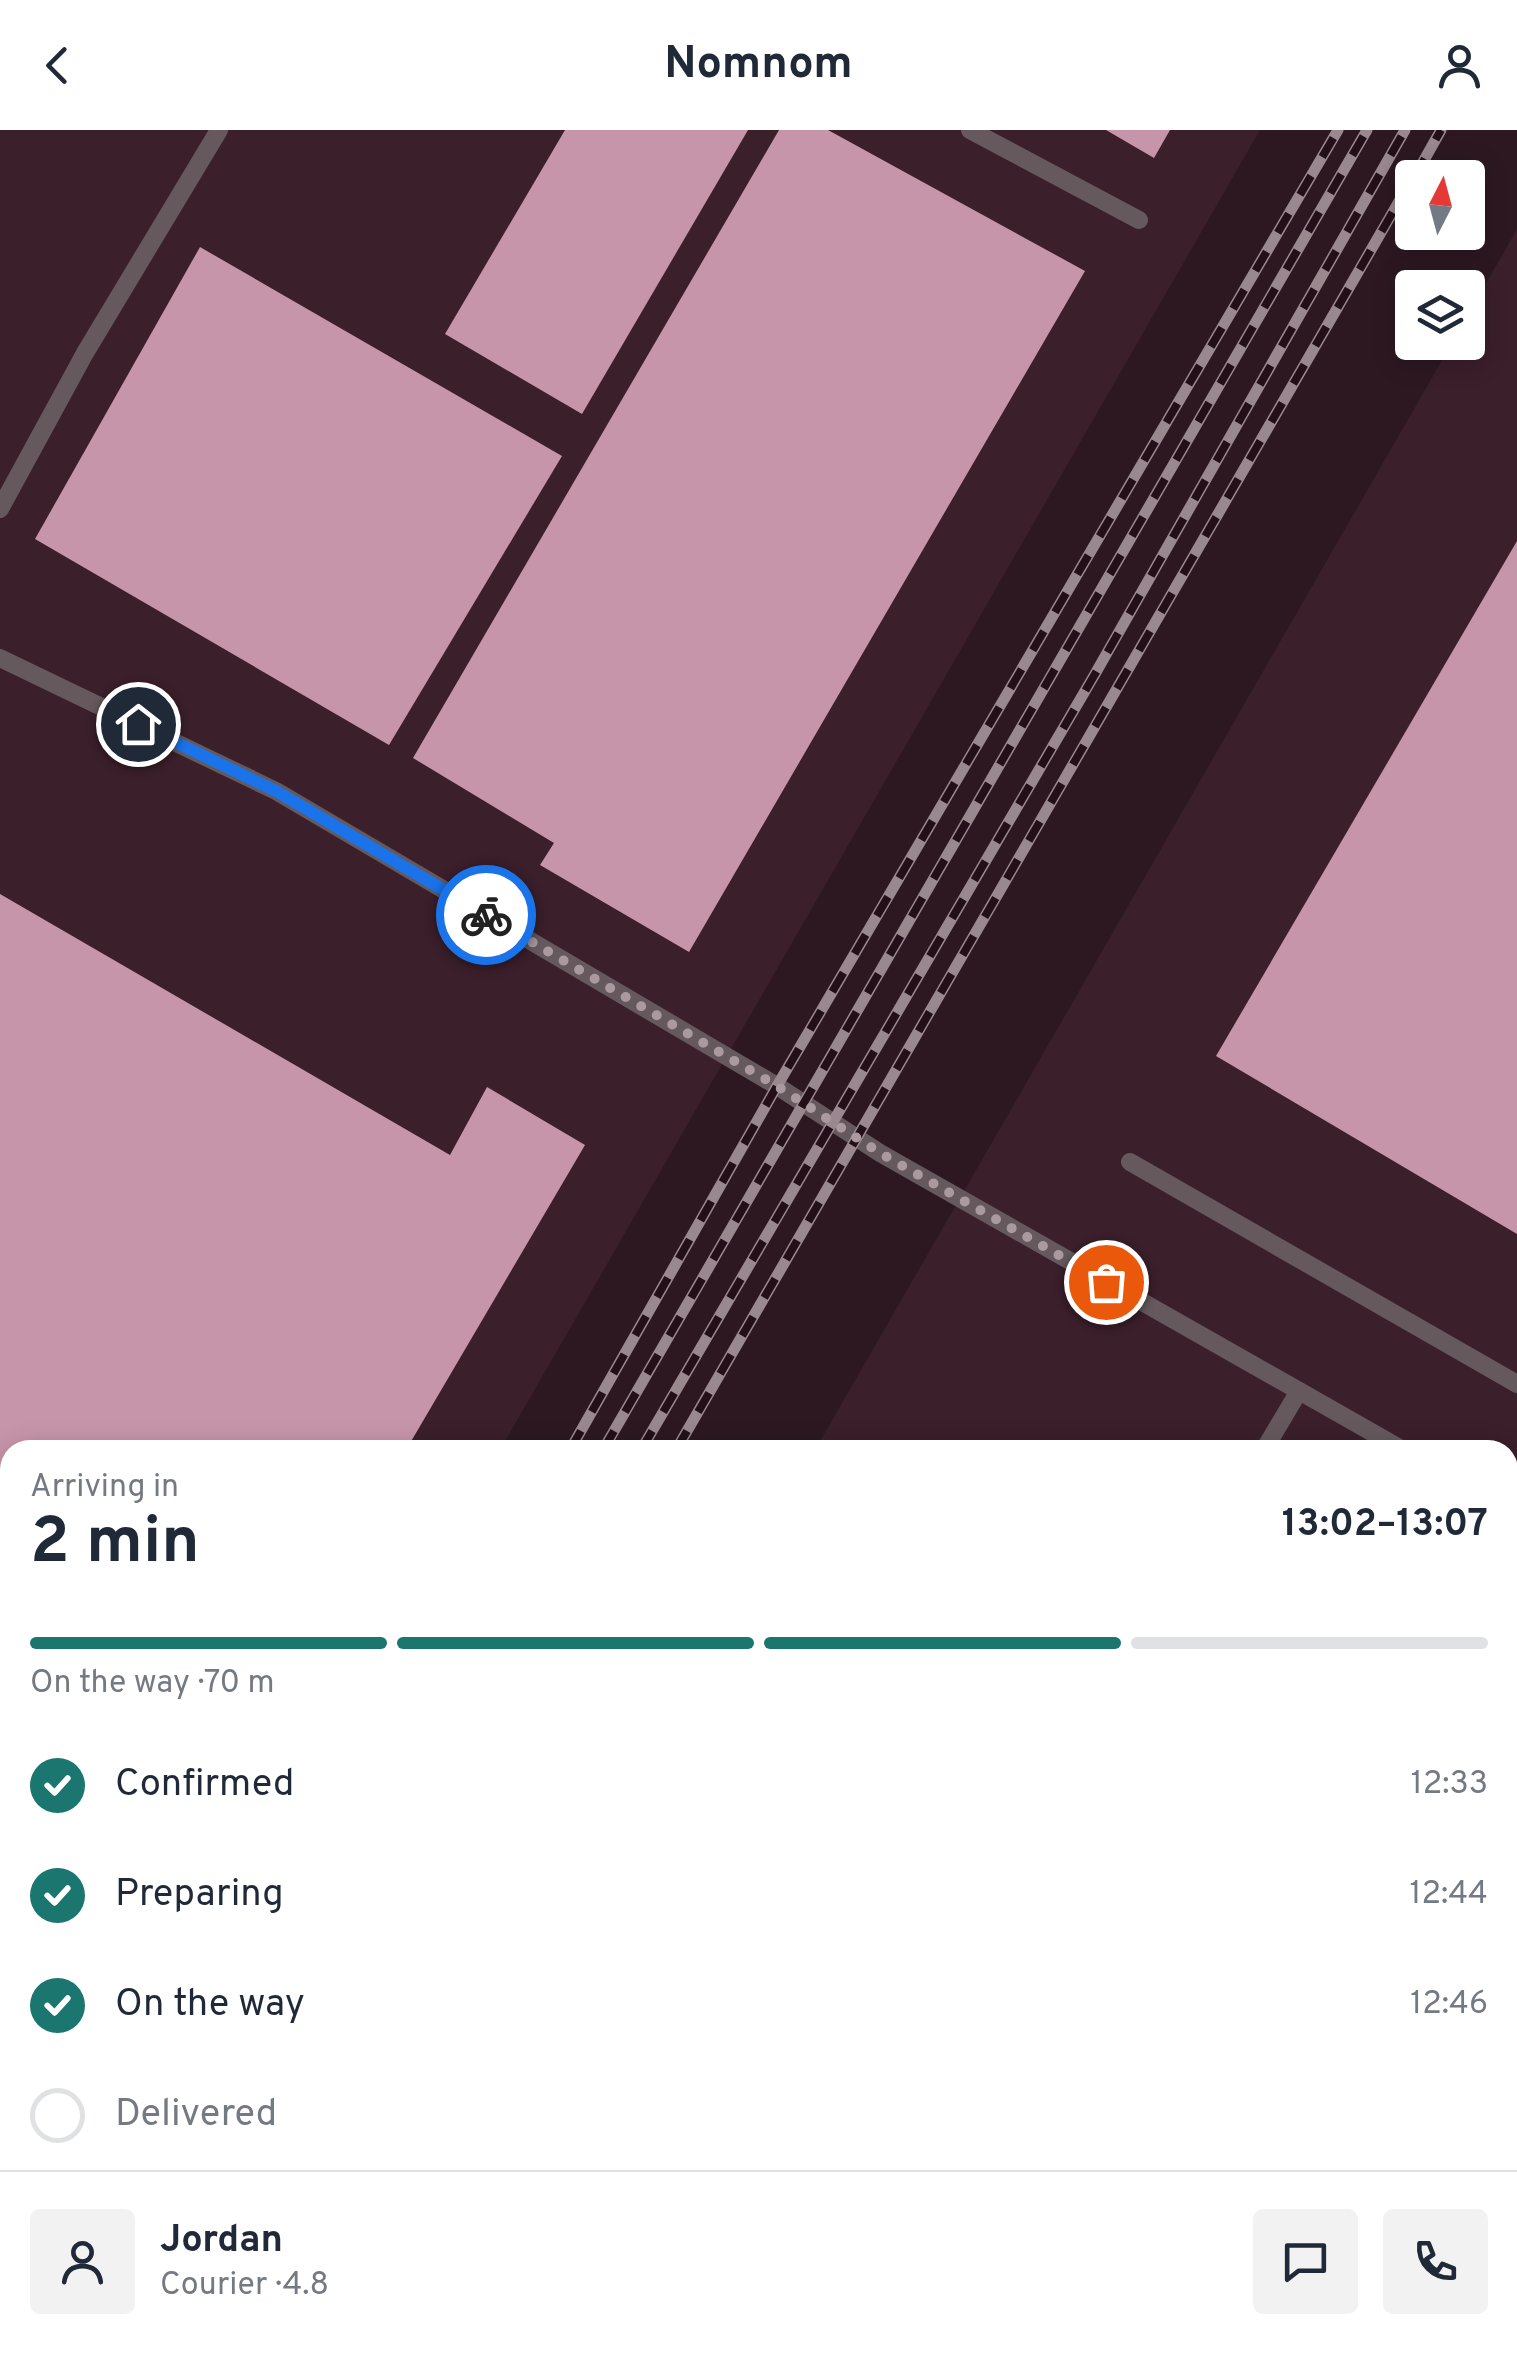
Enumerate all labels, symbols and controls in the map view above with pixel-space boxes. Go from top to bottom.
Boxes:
text: Nomnom [664,37,853,94]
icon: back [30,38,85,93]
icon: person [1432,38,1487,93]
north arrow [1395,160,1485,250]
map controls [1395,160,1485,360]
button: layers [1395,270,1485,360]
pin [96,682,181,767]
icon: home [111,697,166,752]
courier [436,865,536,965]
icon: bike [459,888,514,943]
pin [1064,1240,1149,1325]
icon: bag [1079,1255,1134,1310]
text: Arriving in [30,1468,179,1508]
text: 13:02–13:07 [1282,1501,1488,1550]
text: 2 min [30,1504,200,1586]
text: On the way · 70 m [30,1664,275,1704]
icon: check [30,1758,85,1813]
text: Confirmed [115,1761,294,1810]
text: 12:33 [1411,1765,1488,1805]
icon: check [30,1868,85,1923]
text: Preparing [115,1871,284,1920]
text: 12:44 [1410,1875,1488,1915]
icon: check [30,1978,85,2033]
text: On the way [115,1981,305,2030]
text: 12:46 [1410,1985,1488,2025]
text: Delivered [115,2091,277,2140]
button: person [30,2209,135,2314]
button: chat [1253,2209,1358,2314]
button: phone [1383,2209,1488,2314]
text: Jordan [160,2217,283,2266]
text: Courier · 4.8 [160,2266,329,2306]

